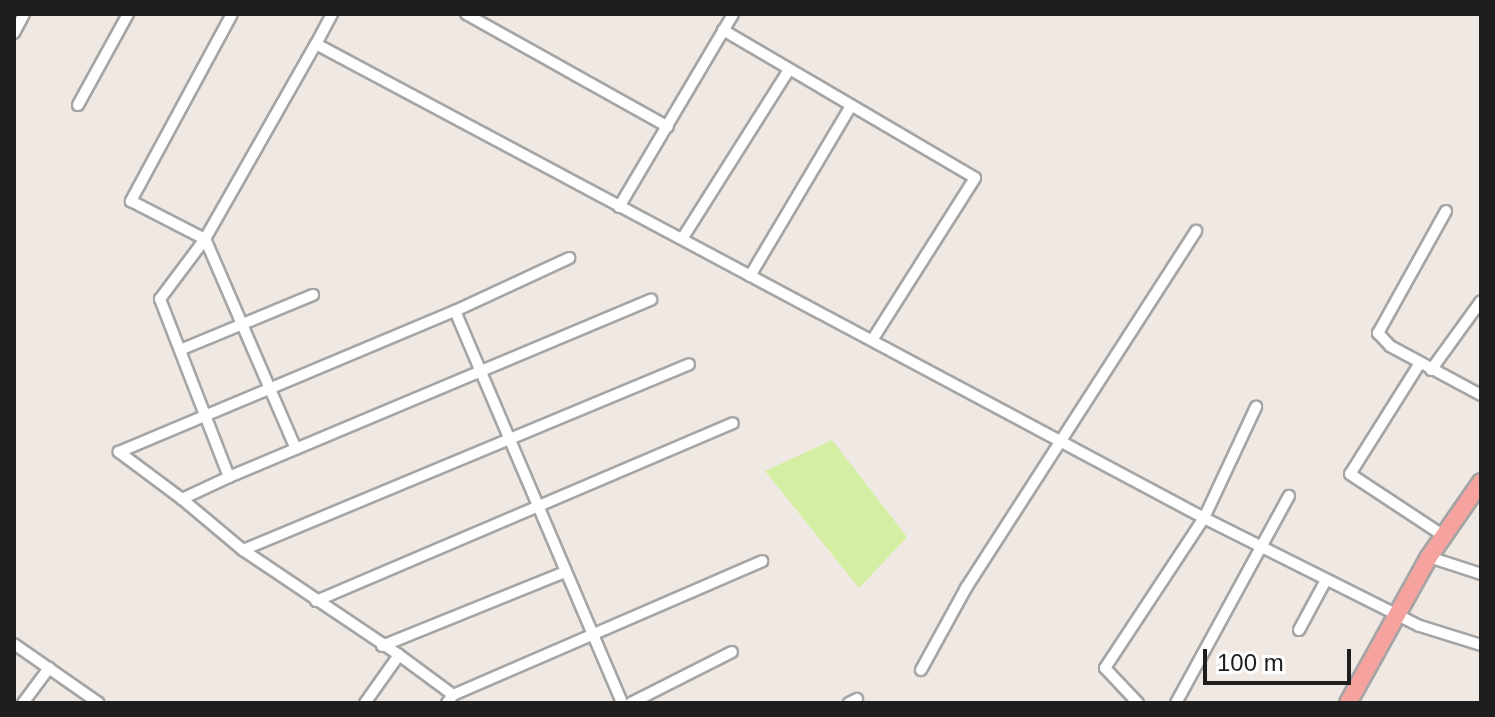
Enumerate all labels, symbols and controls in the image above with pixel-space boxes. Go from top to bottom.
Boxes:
scale bar [1207,633,1355,683]
text: 100 m [1217,649,1284,676]

